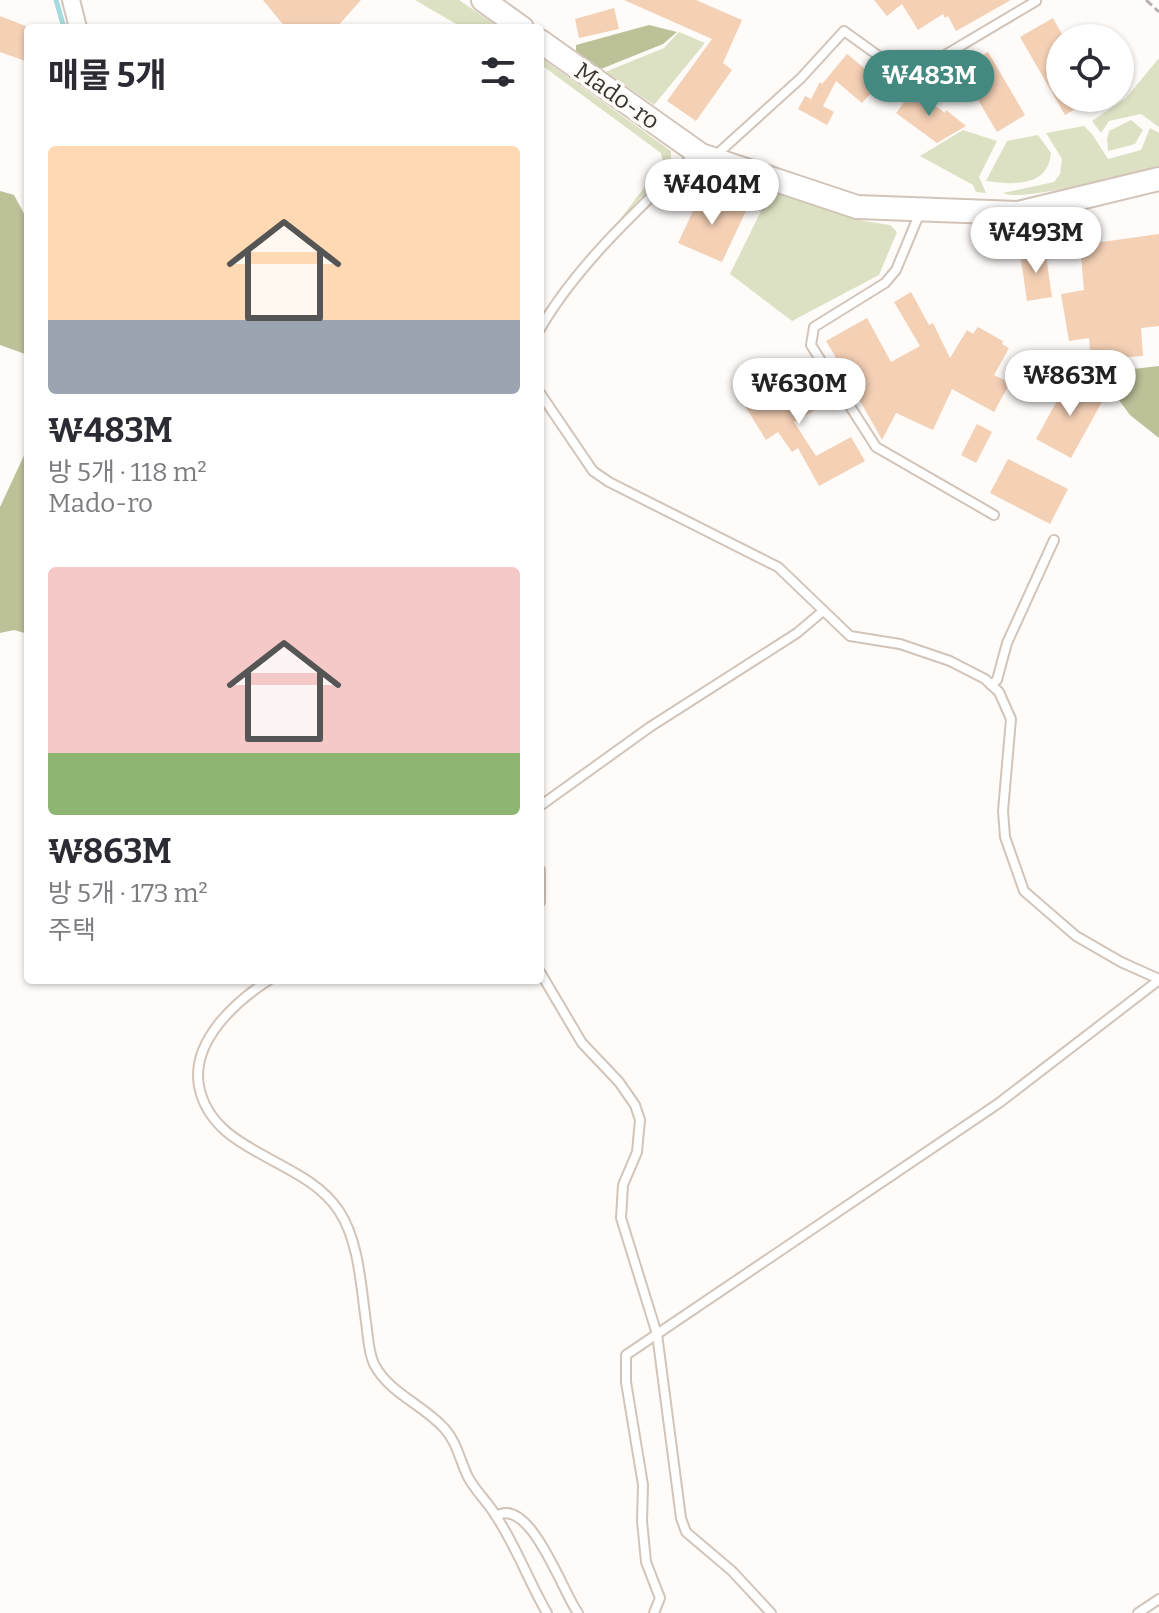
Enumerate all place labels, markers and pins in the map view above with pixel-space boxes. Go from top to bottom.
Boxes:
pin: ₩483M [873,50,985,118]
pin: ₩404M [656,159,768,227]
pin: ₩493M [980,207,1092,275]
pin: ₩863M [1014,350,1126,418]
pin: ₩630M [743,358,855,426]

